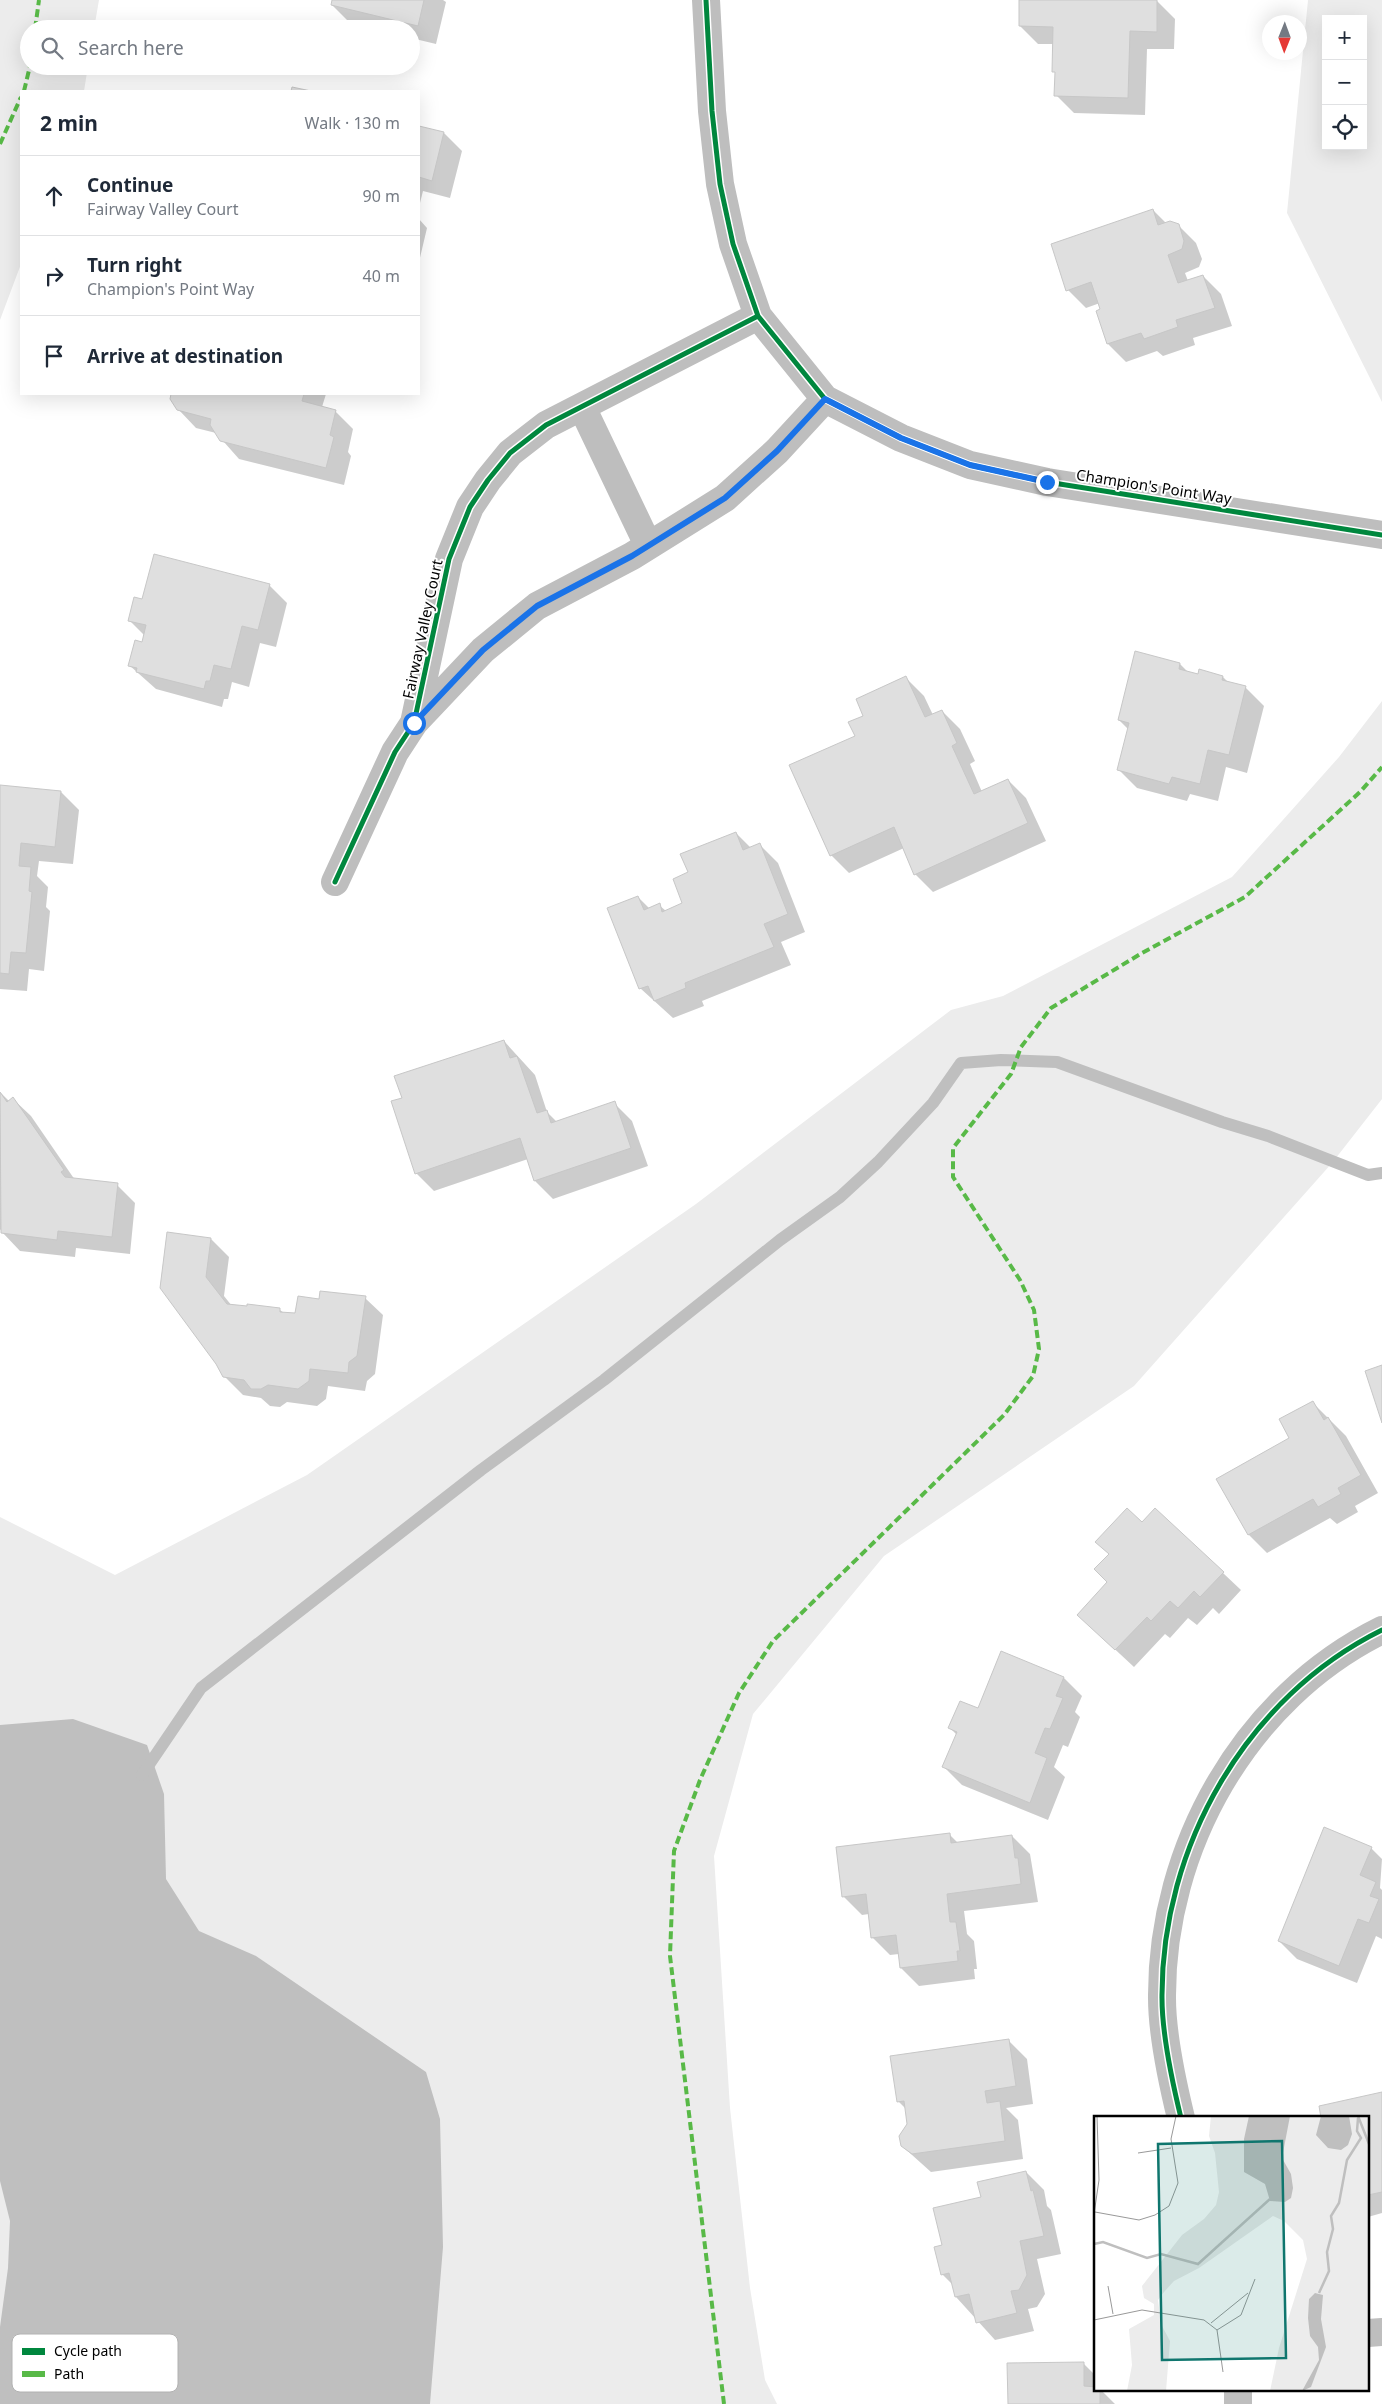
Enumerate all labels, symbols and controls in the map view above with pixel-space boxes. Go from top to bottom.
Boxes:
north arrow [1262,15,1307,60]
map controls [1322,15,1367,150]
button: + [1322,15,1367,60]
search box [20,20,420,75]
icon: search [38,34,66,62]
text: Search here [78,35,184,61]
button: − [1322,60,1367,105]
button: locate [1322,105,1367,150]
text: 2 min [40,109,98,137]
text: Walk · 130 m [305,112,400,134]
text: Continue [87,172,173,198]
icon: ahead [40,182,68,210]
text: 90 m [363,185,400,207]
text: Fairway Valley Court [87,198,239,220]
text: Turn right [87,252,182,278]
icon: right [40,262,68,290]
text: 40 m [363,265,400,287]
text: Champion's Point Way [87,278,254,300]
icon: arrive [40,342,68,370]
text: Arrive at destination [87,343,283,369]
street label: Champion's Point Way [1075,464,1233,508]
route end [1036,471,1059,494]
street label: Fairway Valley Court [397,557,447,701]
route start [403,712,426,735]
inset map [1094,2116,1370,2392]
legend [12,2334,178,2392]
text: Cycle path [54,2341,122,2360]
text: Path [54,2364,84,2383]

